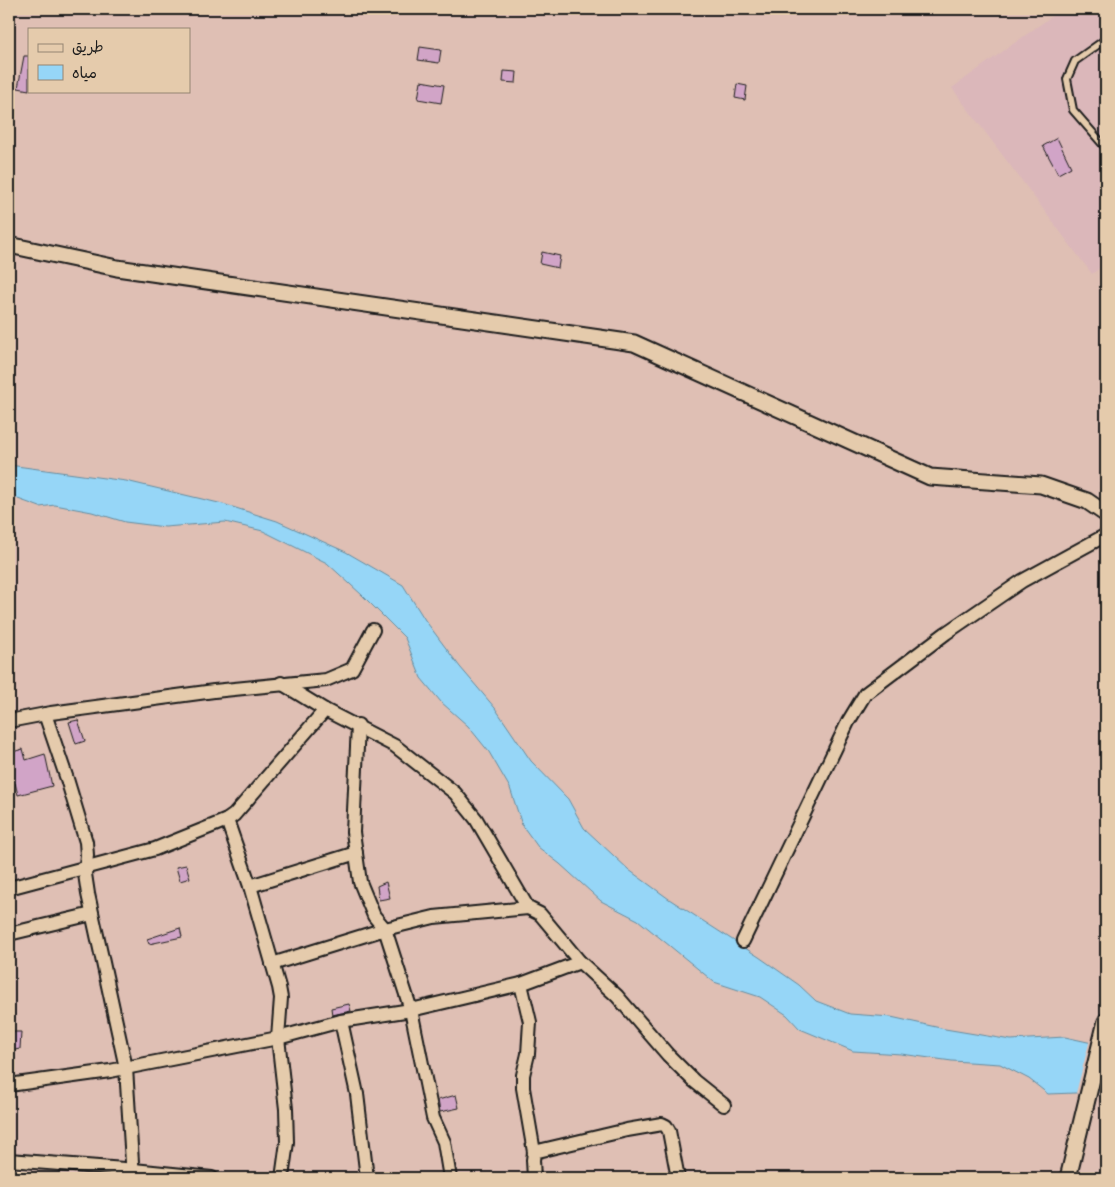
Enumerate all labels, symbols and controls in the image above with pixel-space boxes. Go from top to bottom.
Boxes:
legend [28,28,190,92]
text: طريق [72,38,104,56]
text: مياه [72,64,97,82]

